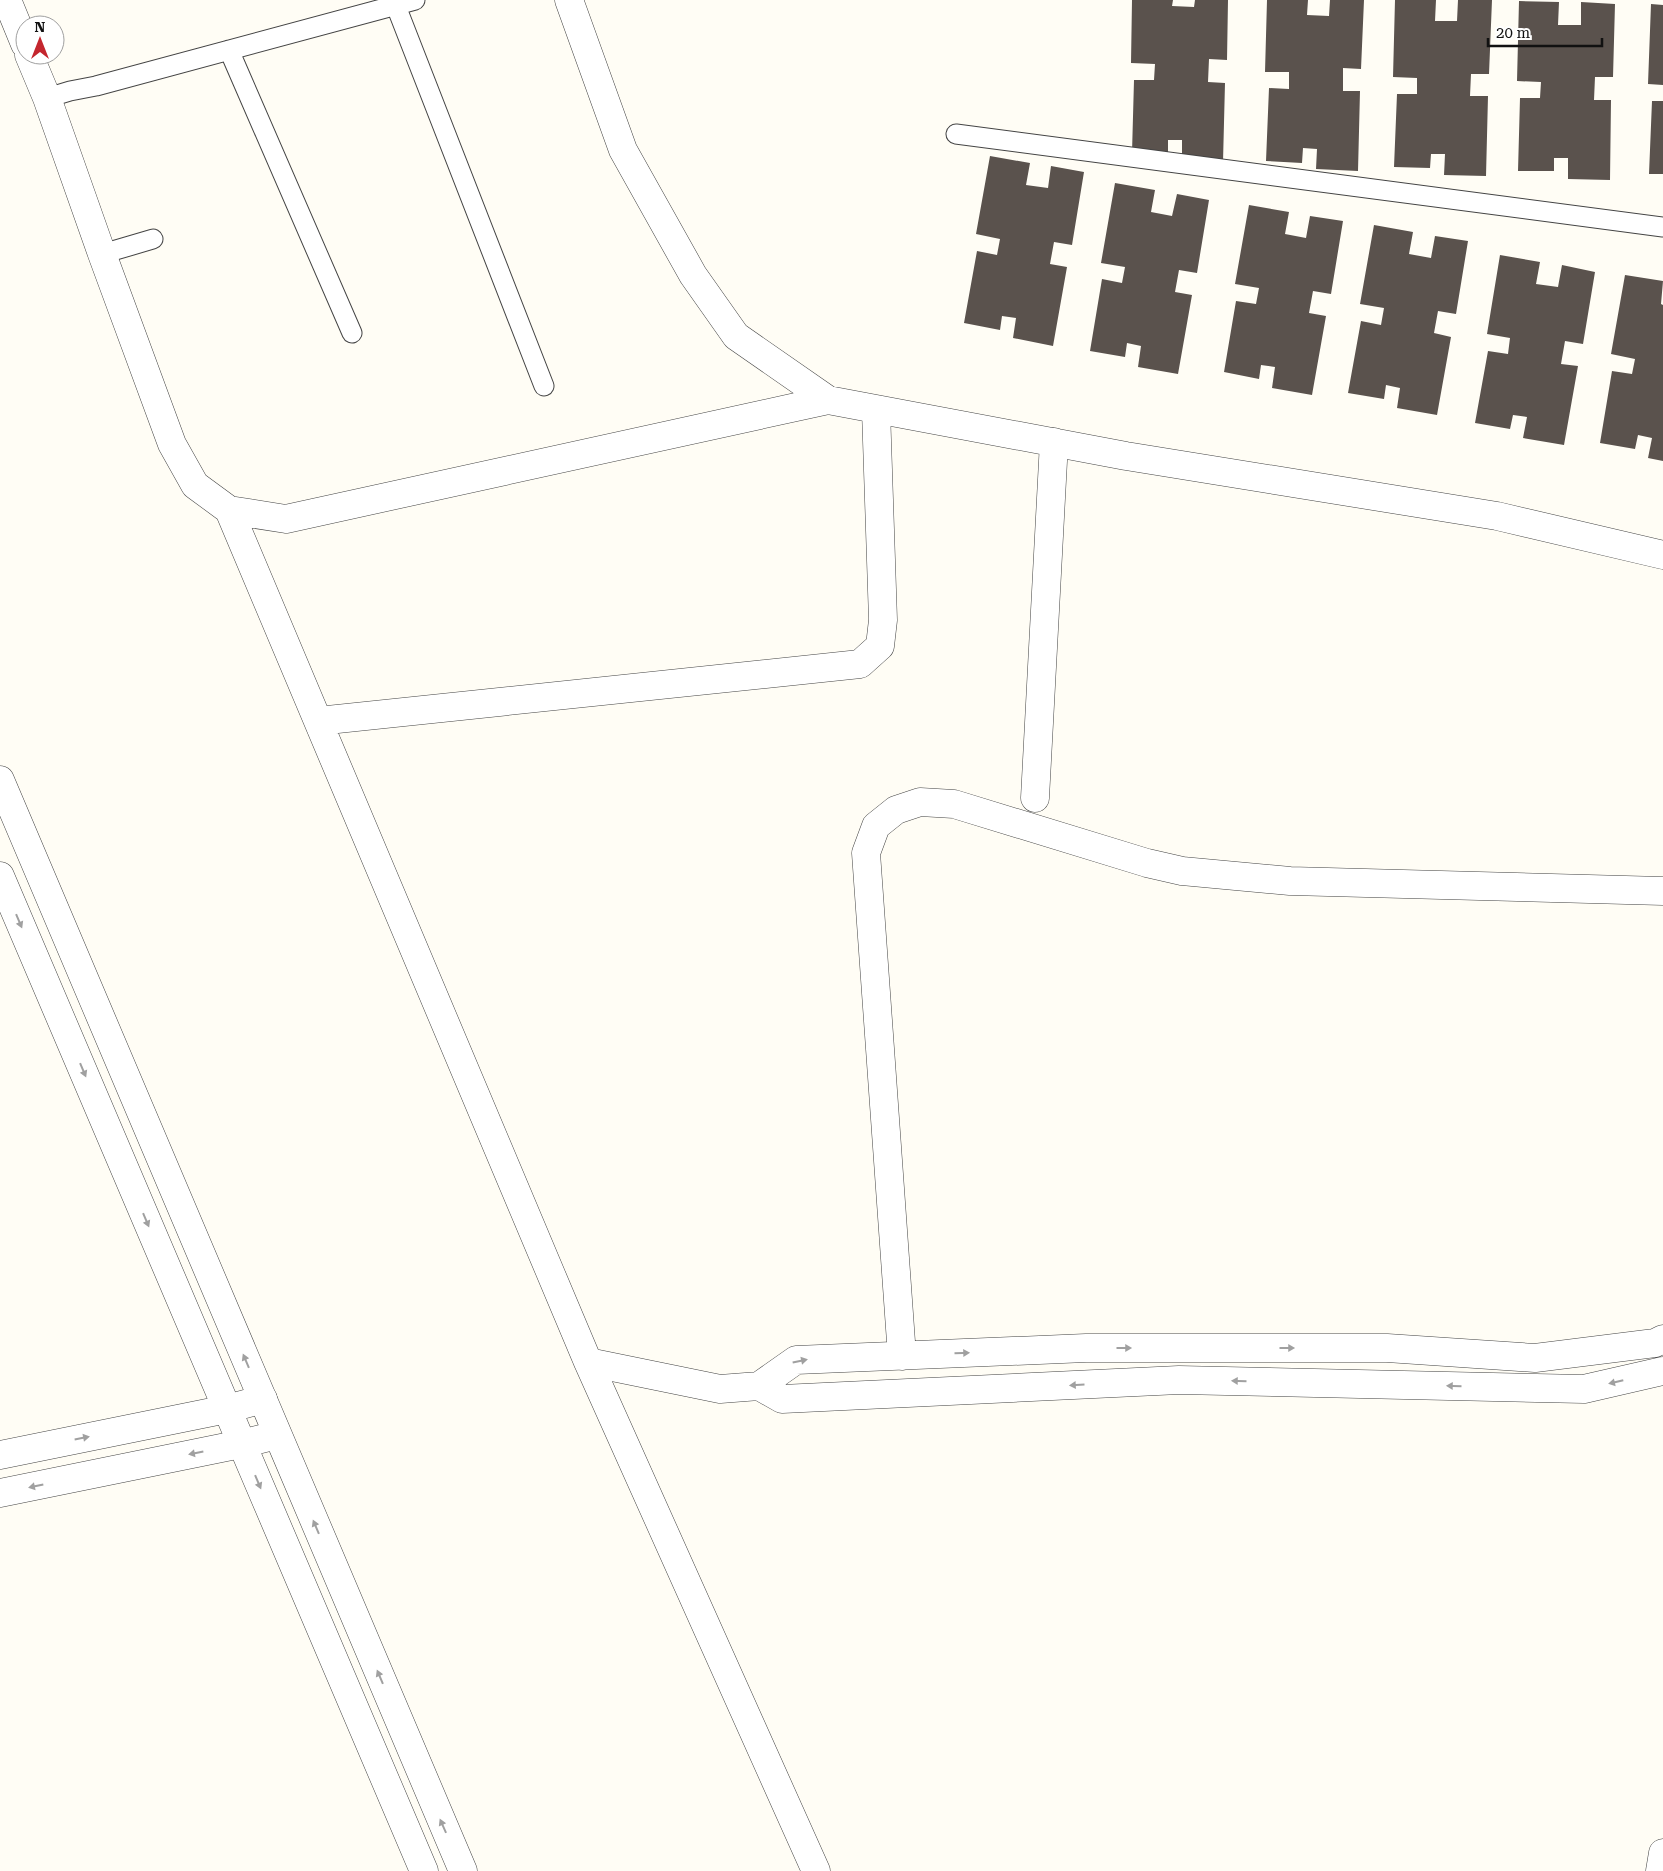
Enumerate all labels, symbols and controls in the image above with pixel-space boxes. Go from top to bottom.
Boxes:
north arrow [15,15,65,65]
scale bar [1488,15,1602,47]
text: N [35,19,46,35]
text: 20 m [1496,24,1531,42]
one-way arrow [15,914,23,929]
one-way arrow [79,1063,87,1077]
one-way arrow [143,1213,151,1227]
one-way arrow [1117,1344,1133,1352]
one-way arrow [1279,1344,1295,1352]
one-way arrow [954,1349,970,1357]
one-way arrow [242,1354,250,1368]
one-way arrow [792,1357,808,1365]
one-way arrow [1231,1377,1247,1385]
one-way arrow [1608,1378,1623,1386]
one-way arrow [1068,1381,1084,1389]
one-way arrow [1446,1382,1462,1390]
one-way arrow [75,1434,90,1442]
one-way arrow [188,1449,203,1457]
one-way arrow [254,1475,262,1489]
one-way arrow [28,1482,44,1490]
one-way arrow [312,1520,320,1534]
one-way arrow [375,1670,383,1684]
one-way arrow [439,1819,447,1833]

